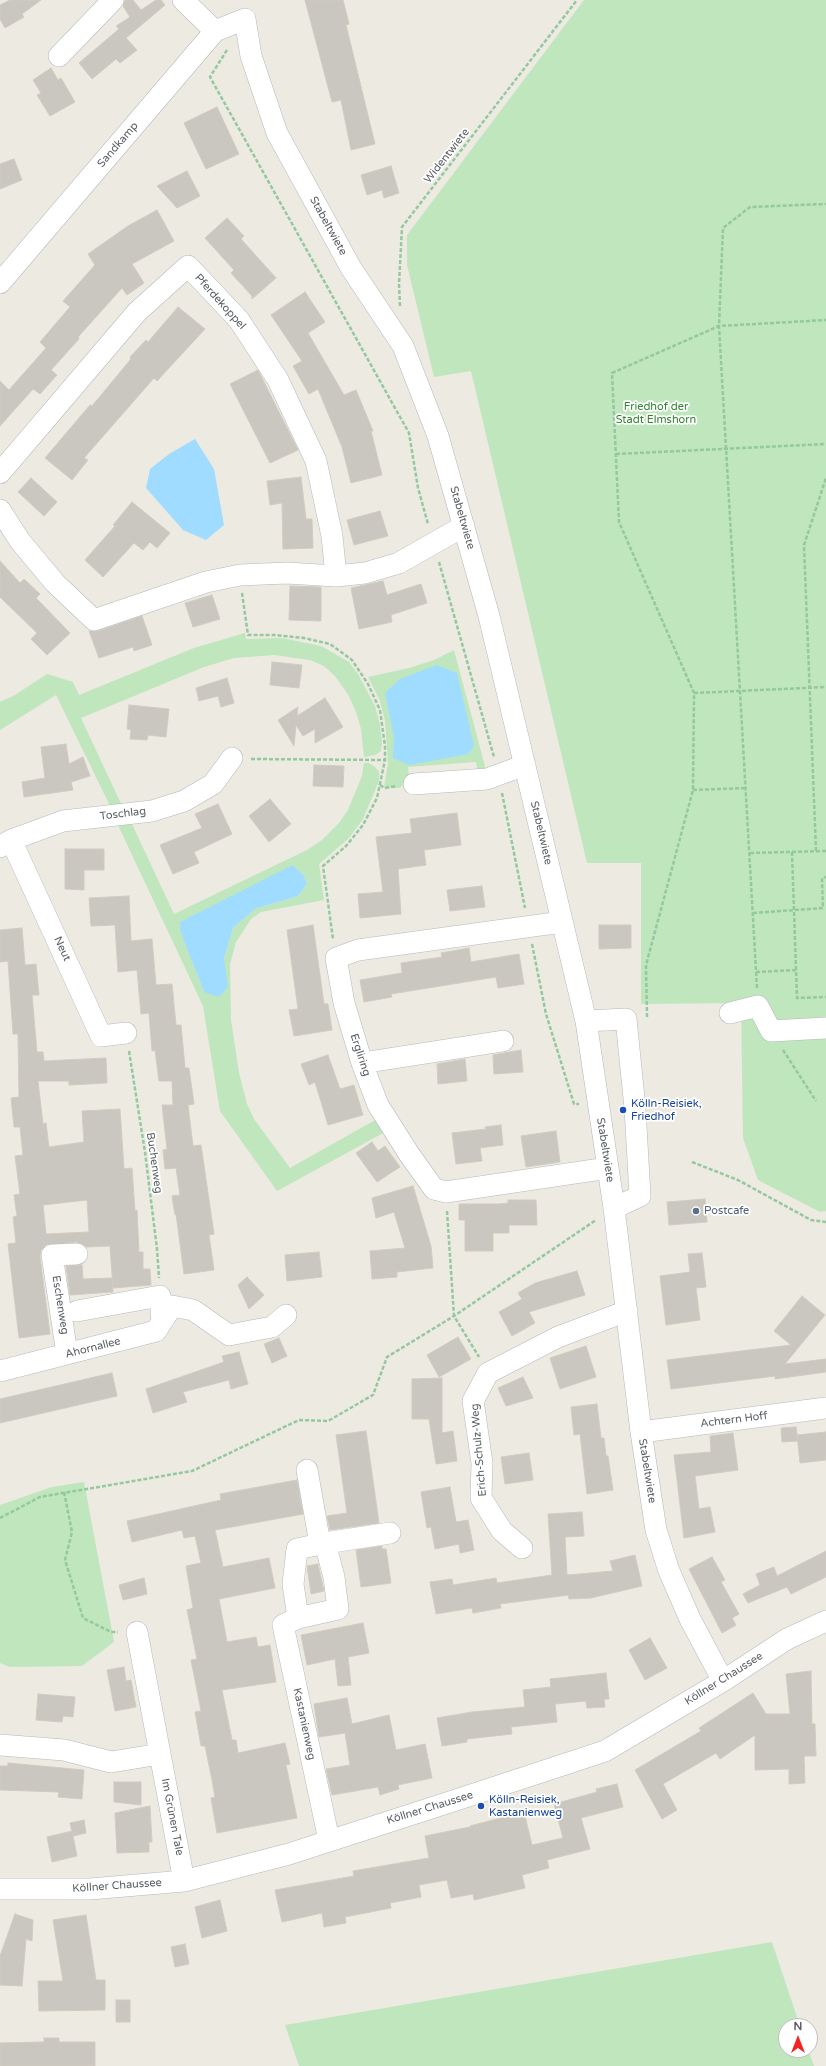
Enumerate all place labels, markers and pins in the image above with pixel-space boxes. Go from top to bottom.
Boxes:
place label: Kölln-Reisiek, Friedhof [631,1097,702,1123]
marker: Kölln-Reisiek, Friedhof [618,1105,628,1115]
place label: Postcafe [704,1204,749,1218]
marker: Postcafe [691,1206,701,1216]
place label: Kölln-Reisiek, Kastanienweg [489,1793,562,1819]
marker: Kölln-Reisiek, Kastanienweg [476,1801,486,1811]

